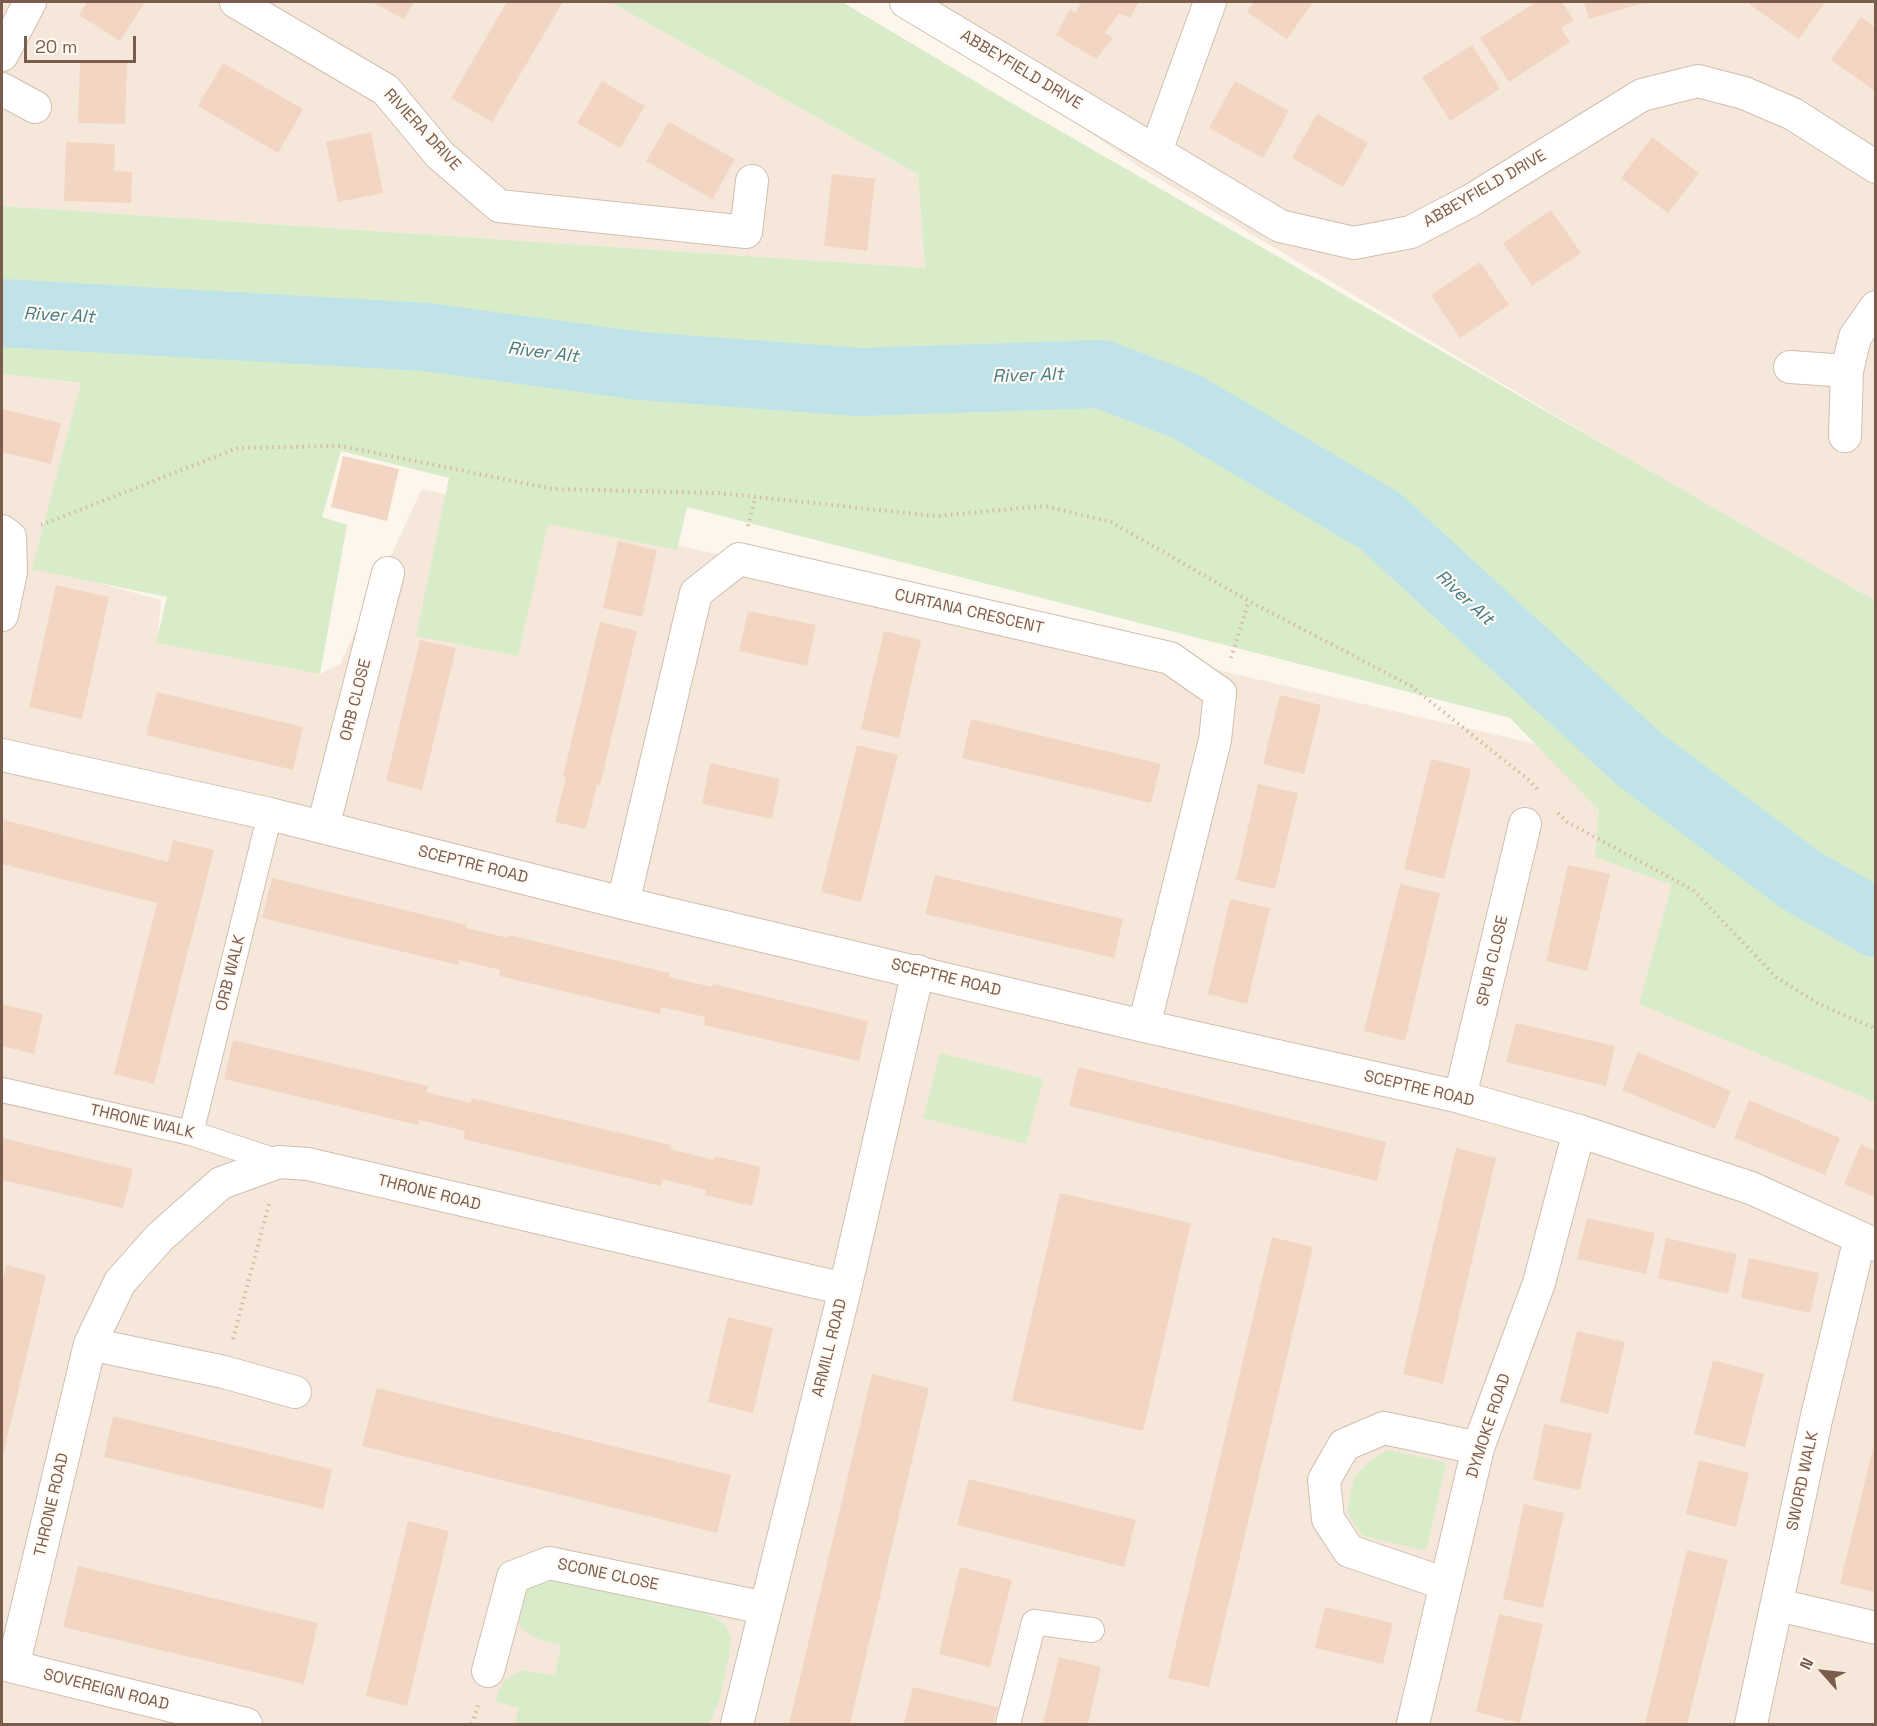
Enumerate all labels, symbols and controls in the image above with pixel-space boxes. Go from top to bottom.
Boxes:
scale bar [27,24,140,62]
street label: ABBEYFIELD DRIVE [957,26,1085,114]
text: 20 m [35,35,78,58]
street label: RIVIERA DRIVE [379,85,465,175]
street label: ABBEYFIELD DRIVE [1420,146,1550,232]
water label: River Alt [23,303,95,329]
water label: River Alt [506,338,580,368]
water label: River Alt [992,364,1064,388]
water label: River Alt [1431,566,1497,630]
street label: CURTANA CRESCENT [893,585,1045,639]
street label: ORB CLOSE [337,657,375,743]
street label: SCEPTRE ROAD [416,842,530,888]
street label: SPUR CLOSE [1473,914,1513,1008]
street label: ORB WALK [212,933,250,1013]
street label: SCEPTRE ROAD [889,955,1003,1001]
street label: SCEPTRE ROAD [1362,1067,1476,1111]
street label: THRONE WALK [88,1101,196,1143]
street label: THRONE ROAD [375,1171,483,1215]
street label: ARMILL ROAD [808,1297,852,1399]
street label: DYMOKE ROAD [1463,1371,1515,1481]
street label: SWORD WALK [1783,1429,1823,1533]
street label: THRONE ROAD [31,1451,73,1559]
street label: SCONE CLOSE [556,1555,660,1595]
north arrow [1793,1642,1853,1702]
text: N [1795,1654,1818,1673]
street label: SOVEREIGN ROAD [41,1665,171,1715]

